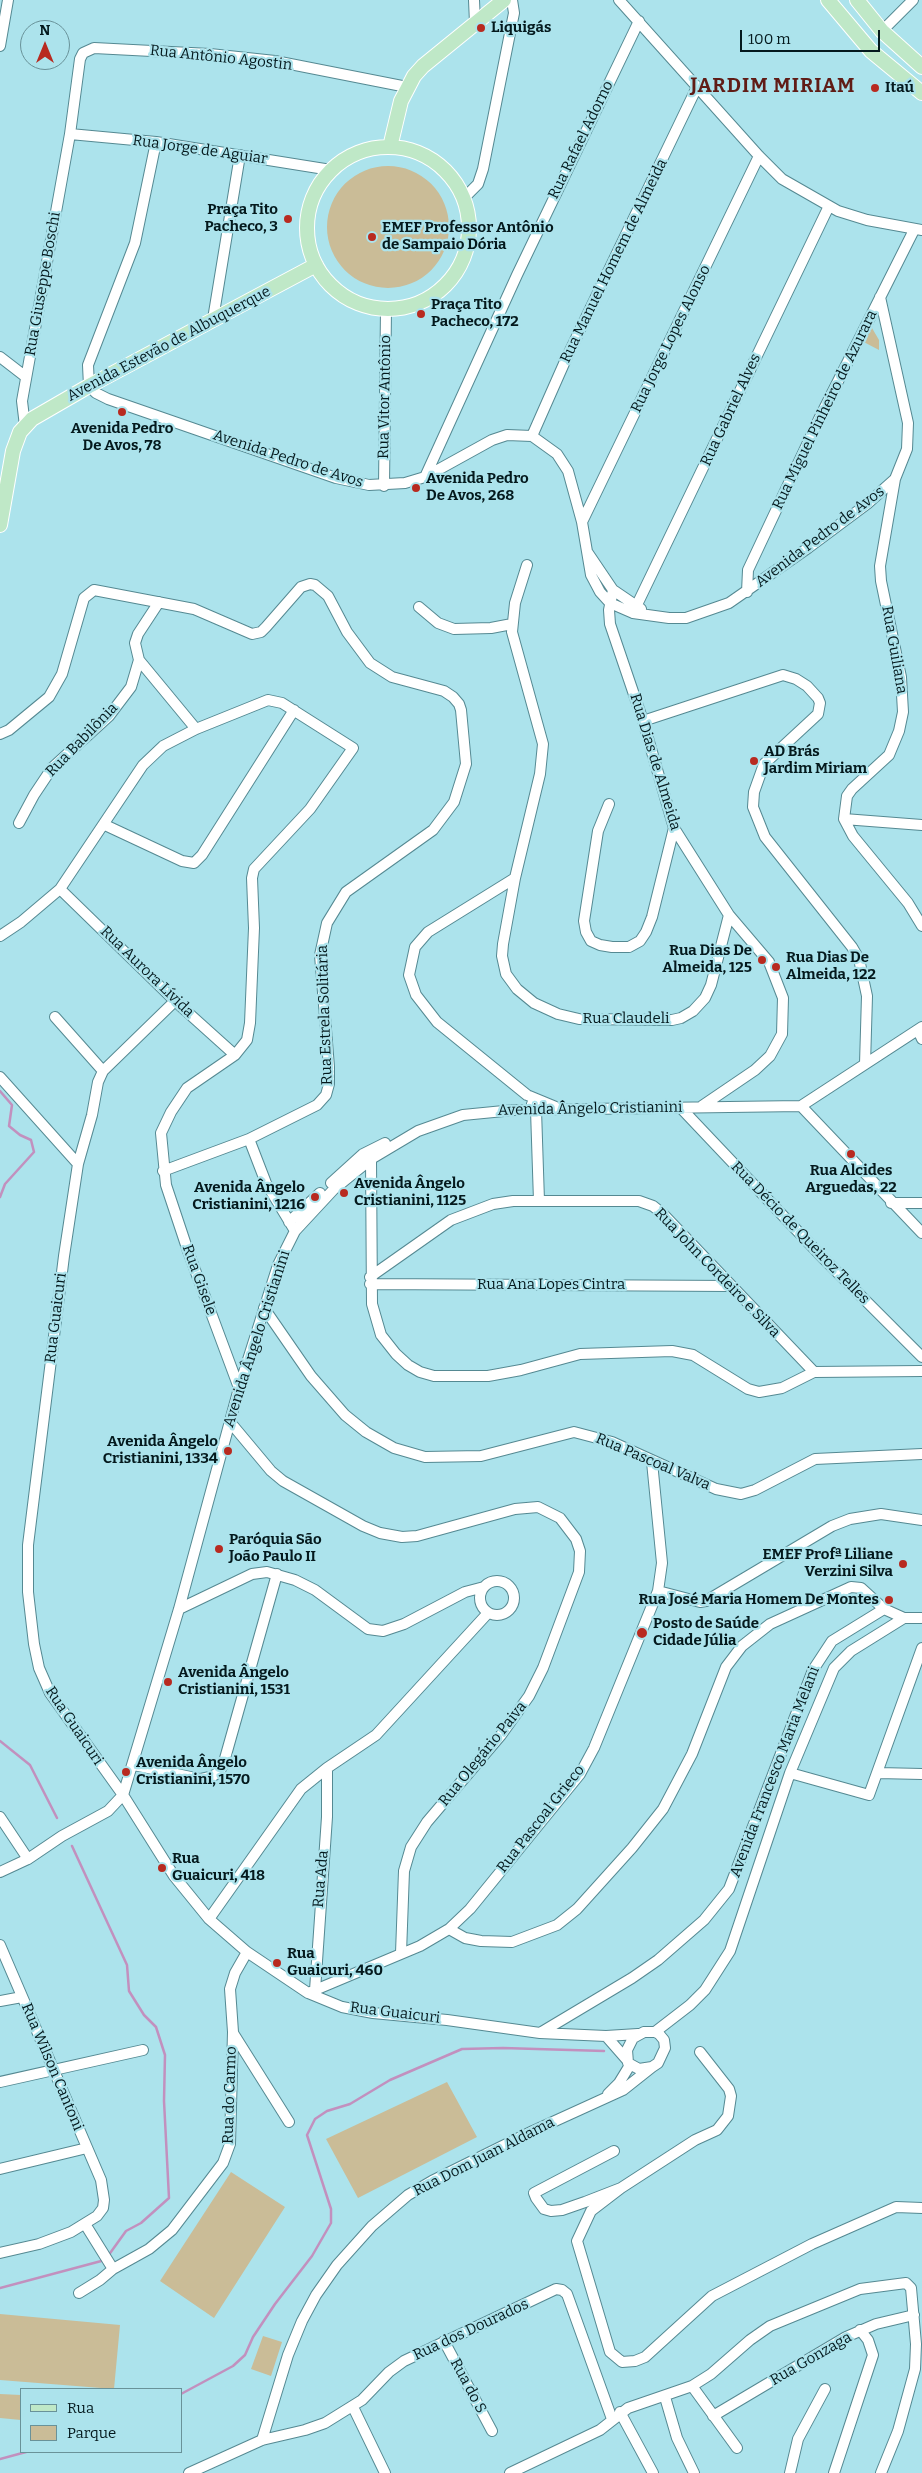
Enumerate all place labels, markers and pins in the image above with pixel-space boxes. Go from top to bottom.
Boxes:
place label: Liquigás [491,19,551,37]
marker: Liquigás [475,22,487,34]
place label: Itaú [885,79,914,97]
marker: Itaú [869,82,881,94]
place label: Praça Tito Pacheco, 3 [204,201,278,236]
marker: Praça Tito Pacheco, 3 [282,213,294,225]
place label: EMEF Professor Antônio de Sampaio Dória [382,219,554,254]
marker: EMEF Professor Antônio de Sampaio Dória [366,231,378,243]
place label: Praça Tito Pacheco, 172 [431,296,519,331]
marker: Praça Tito Pacheco, 172 [415,308,427,320]
marker: Avenida Pedro De Avos, 78 [116,406,128,418]
place label: Avenida Pedro De Avos, 78 [71,420,173,455]
place label: Avenida Pedro De Avos, 268 [426,470,529,505]
marker: Avenida Pedro De Avos, 268 [410,482,422,494]
place label: AD Brás Jardim Miriam [764,743,867,778]
marker: AD Brás Jardim Miriam [748,755,760,767]
place label: Rua Dias De Almeida, 125 [662,942,752,977]
place label: Rua Dias De Almeida, 122 [786,949,876,984]
marker: Rua Dias De Almeida, 125 [756,954,768,966]
marker: Rua Dias De Almeida, 122 [770,961,782,973]
marker: Rua Alcides Arguedas, 22 [845,1148,857,1160]
place label: Rua Alcides Arguedas, 22 [805,1162,897,1197]
place label: Avenida Ângelo Cristianini, 1125 [354,1175,466,1210]
place label: Avenida Ângelo Cristianini, 1216 [192,1179,305,1214]
marker: Avenida Ângelo Cristianini, 1125 [338,1187,350,1199]
marker: Avenida Ângelo Cristianini, 1216 [309,1191,321,1203]
place label: Avenida Ângelo Cristianini, 1334 [103,1433,218,1468]
marker: Avenida Ângelo Cristianini, 1334 [222,1445,234,1457]
place label: Paróquia São João Paulo II [229,1531,322,1566]
marker: Paróquia São João Paulo II [213,1543,225,1555]
place label: EMEF Profª Liliane Verzini Silva [762,1546,893,1581]
marker: EMEF Profª Liliane Verzini Silva [897,1558,909,1570]
place label: Rua José Maria Homem De Montes [639,1591,879,1609]
marker: Rua José Maria Homem De Montes [883,1594,895,1606]
place label: Posto de Saúde Cidade Júlia [653,1615,759,1650]
marker: Posto de Saúde Cidade Júlia [635,1626,649,1640]
place label: Avenida Ângelo Cristianini, 1531 [178,1664,290,1699]
marker: Avenida Ângelo Cristianini, 1531 [162,1676,174,1688]
place label: Avenida Ângelo Cristianini, 1570 [136,1754,250,1789]
marker: Avenida Ângelo Cristianini, 1570 [120,1766,132,1778]
place label: Rua Guaicuri, 418 [172,1850,265,1885]
marker: Rua Guaicuri, 418 [156,1862,168,1874]
place label: Rua Guaicuri, 460 [287,1945,383,1980]
marker: Rua Guaicuri, 460 [271,1957,283,1969]

